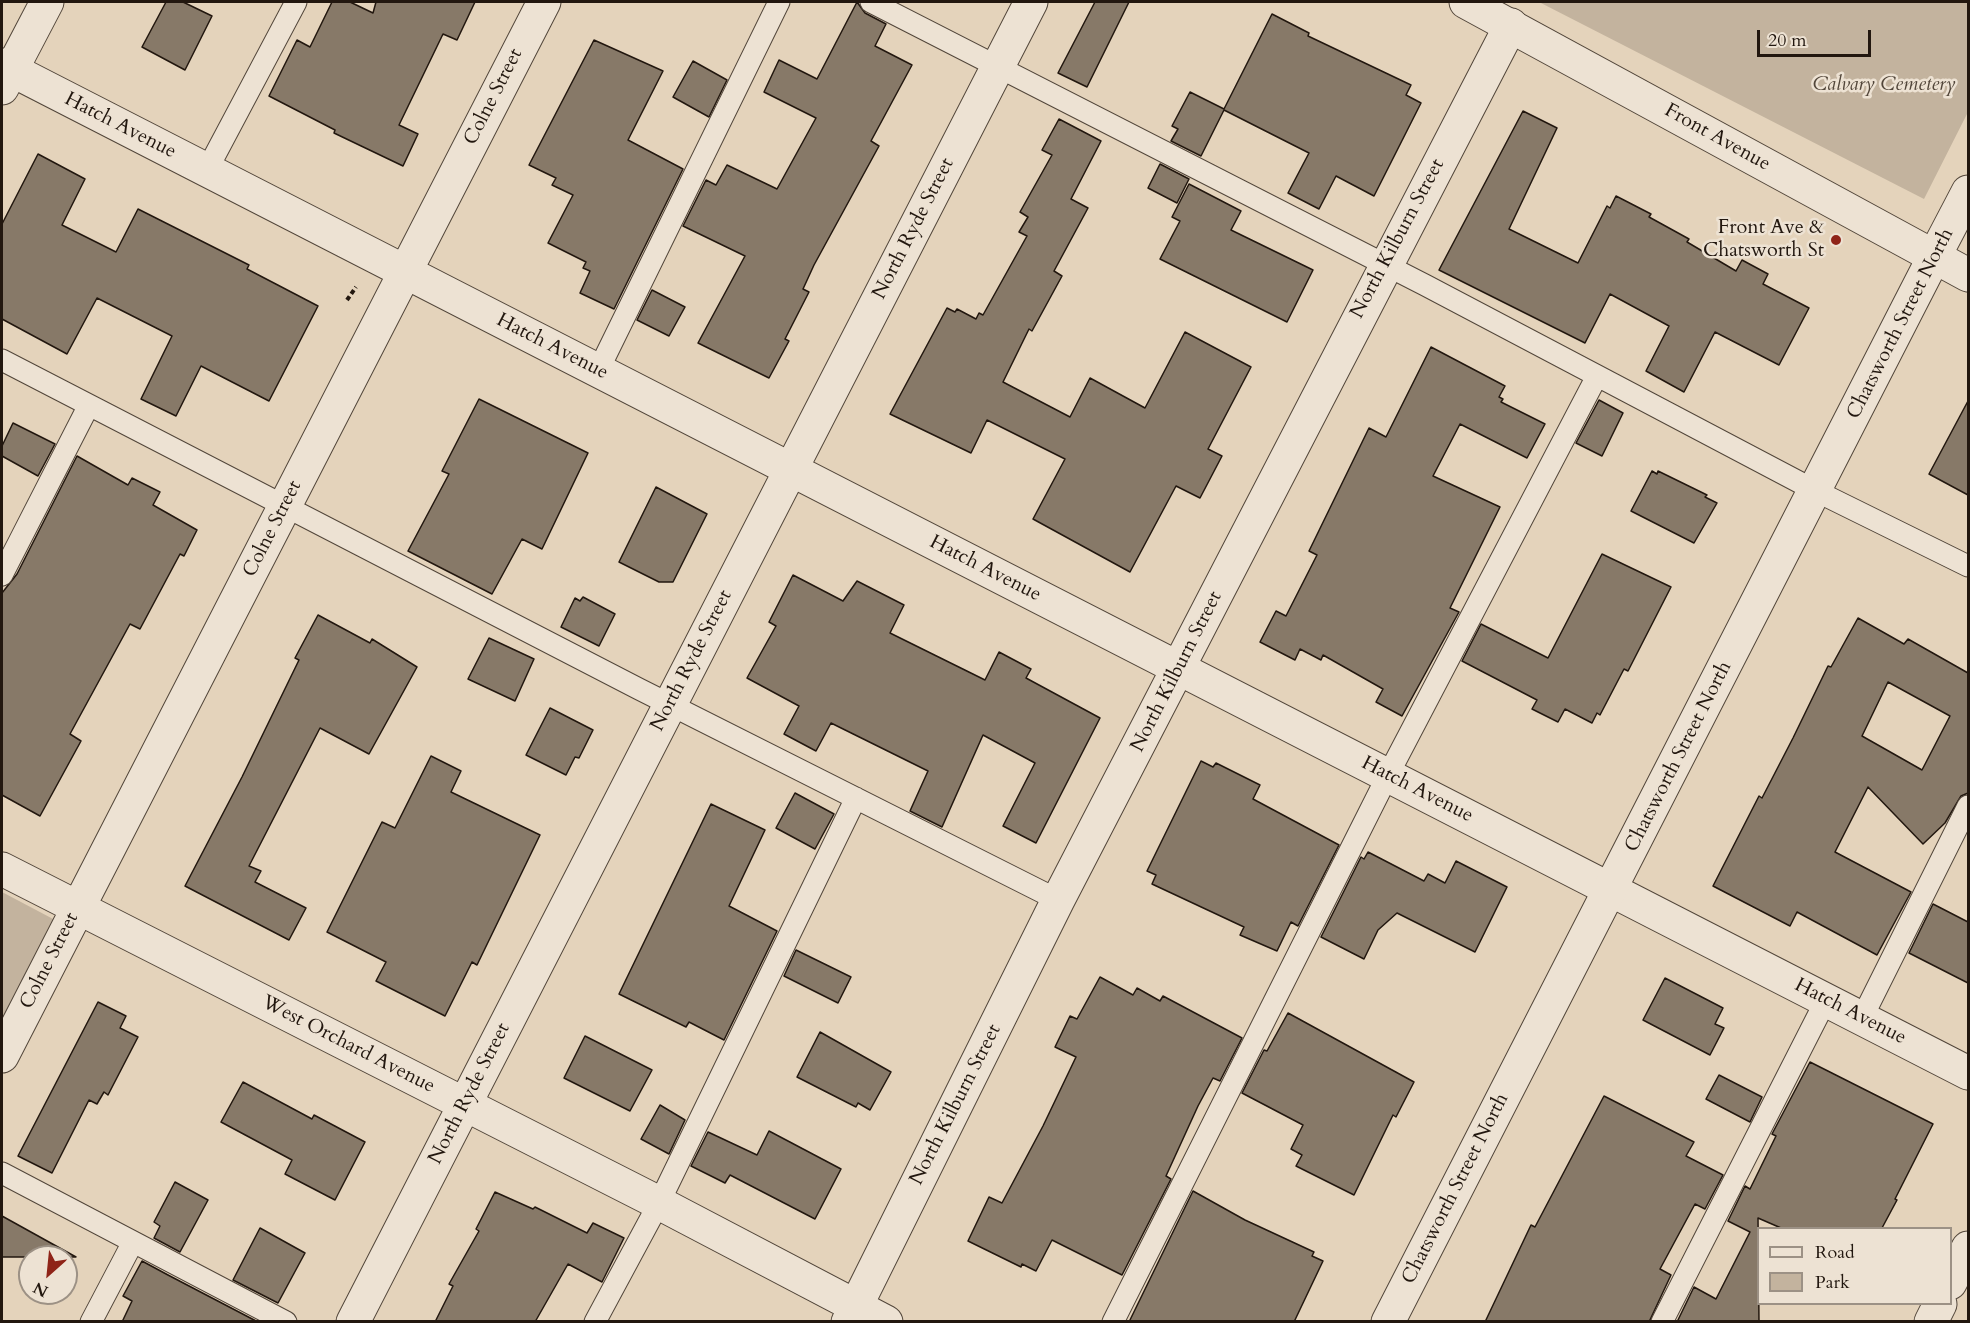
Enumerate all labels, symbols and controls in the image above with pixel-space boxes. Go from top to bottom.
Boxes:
scale bar [1760,18,1874,56]
text: 20 m [1768,28,1807,53]
street label: Colne Street [459,45,529,149]
park label: Calvary Cemetery [1813,73,1955,97]
street label: Hatch Avenue [60,88,180,164]
street label: Front Avenue [1660,99,1774,177]
street label: North Ryde Street [868,154,960,304]
street label: North Kilburn Street [1346,155,1450,323]
place label: Front Ave & Chatsworth St [1703,216,1824,263]
street label: Chatsworth Street North [1842,225,1960,423]
marker: Front Ave & Chatsworth St [1829,233,1843,247]
street label: Hatch Avenue [492,309,612,385]
street label: Colne Street [238,477,308,581]
street label: Hatch Avenue [925,531,1045,607]
street label: North Ryde Street [646,586,738,736]
street label: North Kilburn Street [1126,588,1228,756]
street label: Chatsworth Street North [1620,658,1738,856]
street label: Hatch Avenue [1357,752,1477,828]
street label: Colne Street [15,909,85,1013]
street label: Hatch Avenue [1790,974,1910,1050]
street label: West Orchard Avenue [257,991,439,1099]
street label: North Ryde Street [424,1019,516,1169]
street label: North Kilburn Street [905,1021,1007,1189]
street label: Chatsworth Street North [1397,1090,1515,1288]
legend [1757,1227,1952,1305]
text: Road [1815,1240,1855,1265]
north arrow [18,1245,78,1305]
text: Park [1815,1270,1850,1295]
text: N [30,1276,52,1302]

